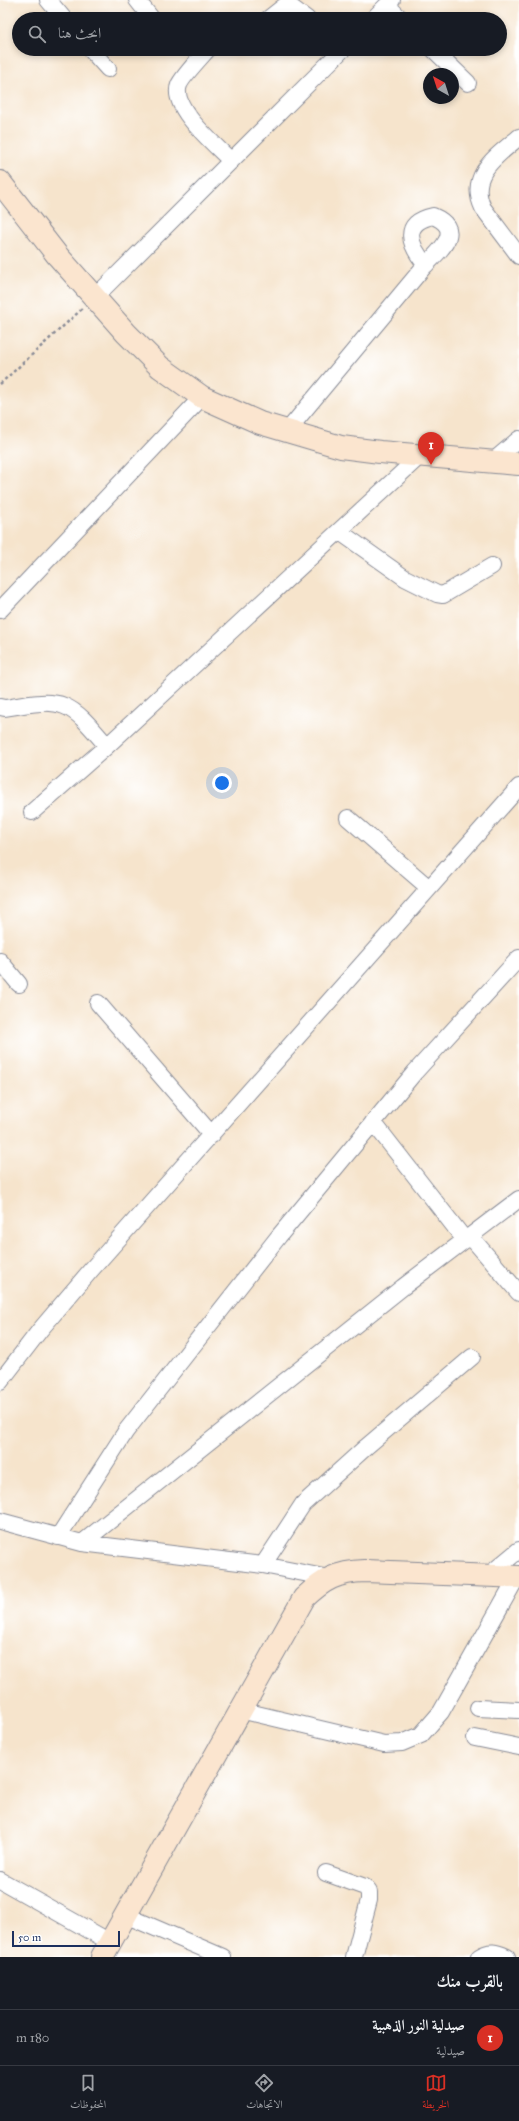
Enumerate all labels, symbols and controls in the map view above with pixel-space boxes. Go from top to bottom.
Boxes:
search box [12,12,507,56]
icon: search [26,23,48,45]
text: ابحث هنا [58,24,101,42]
north arrow [423,68,459,104]
pin: 1 [418,432,444,465]
your location [212,773,232,793]
scale bar [12,1929,120,1948]
text: 50 m [18,1931,41,1944]
text: بالقرب منك [437,1971,503,1992]
text: صيدلية النور الذهبية [372,2016,465,2034]
text: 180 m [16,2030,49,2046]
text: 1 [487,2030,493,2046]
text: صيدلية [436,2043,465,2059]
tab: المحفوظات [70,2072,106,2115]
tab: الاتجاهات [246,2072,283,2115]
tab: الخريطة [422,2072,449,2115]

